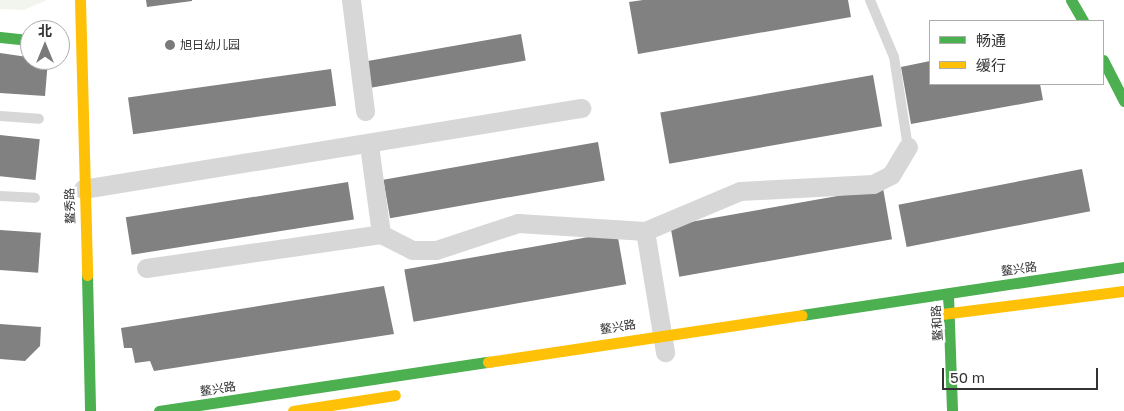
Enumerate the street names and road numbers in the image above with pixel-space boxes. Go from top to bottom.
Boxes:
street label: 鳌秀路 [62,188,78,224]
street label: 鳌兴路 [1000,259,1038,279]
street label: 鳌和路 [929,305,945,341]
street label: 鳌兴路 [599,317,637,337]
street label: 鳌兴路 [199,379,237,399]

